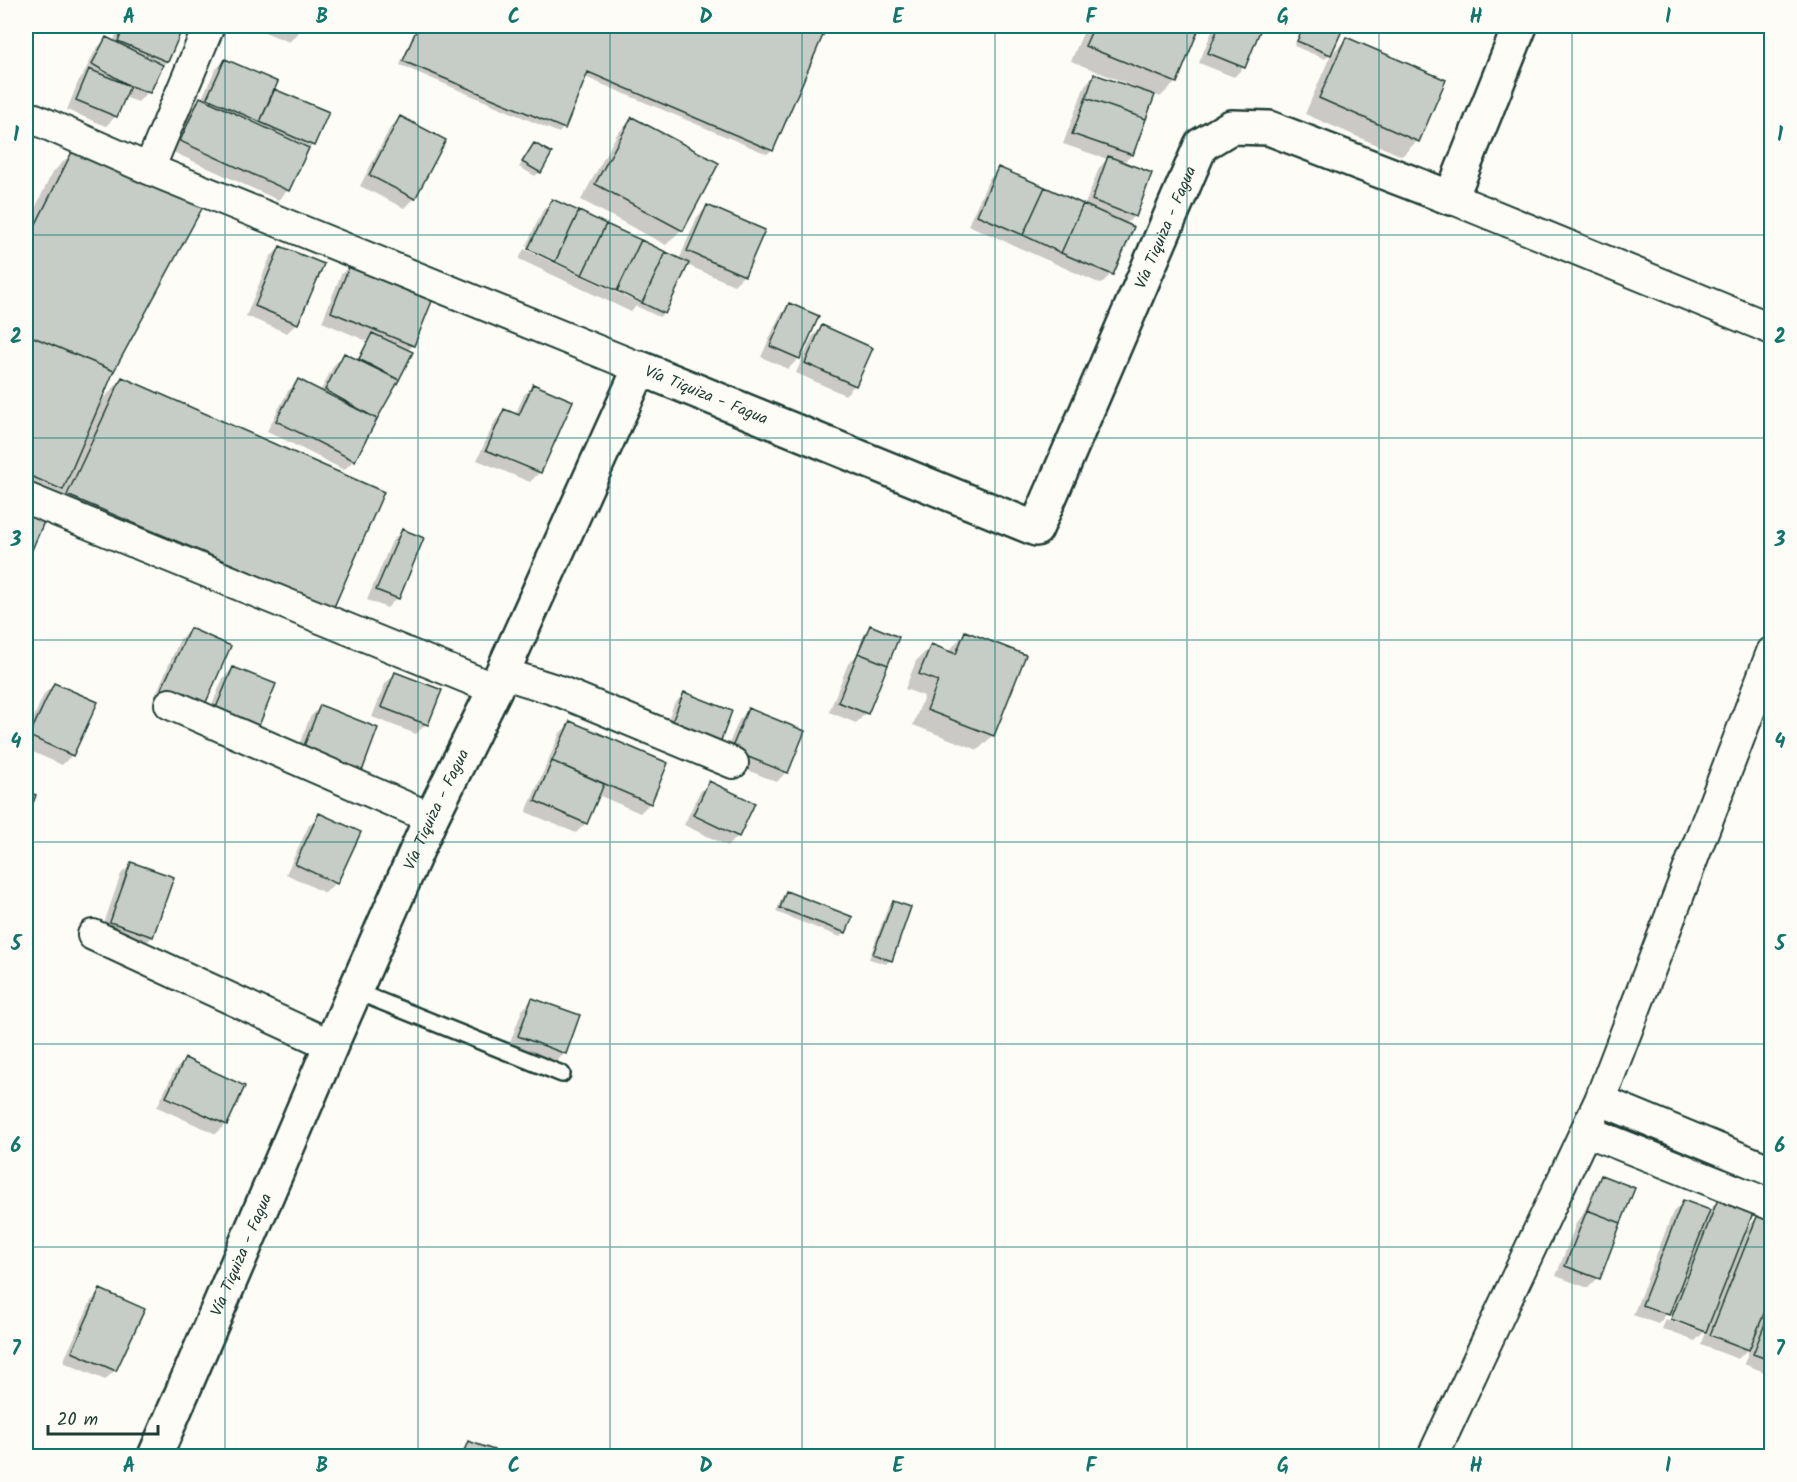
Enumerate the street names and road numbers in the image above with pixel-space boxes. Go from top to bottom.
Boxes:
street label: Vía Tiquiza - Fagua [1128,162,1203,293]
street label: Vía Tiquiza - Fagua [641,359,772,431]
street label: Vía Tiquiza - Fagua [397,745,476,874]
street label: Vía Tiquiza - Fagua [204,1189,279,1320]

